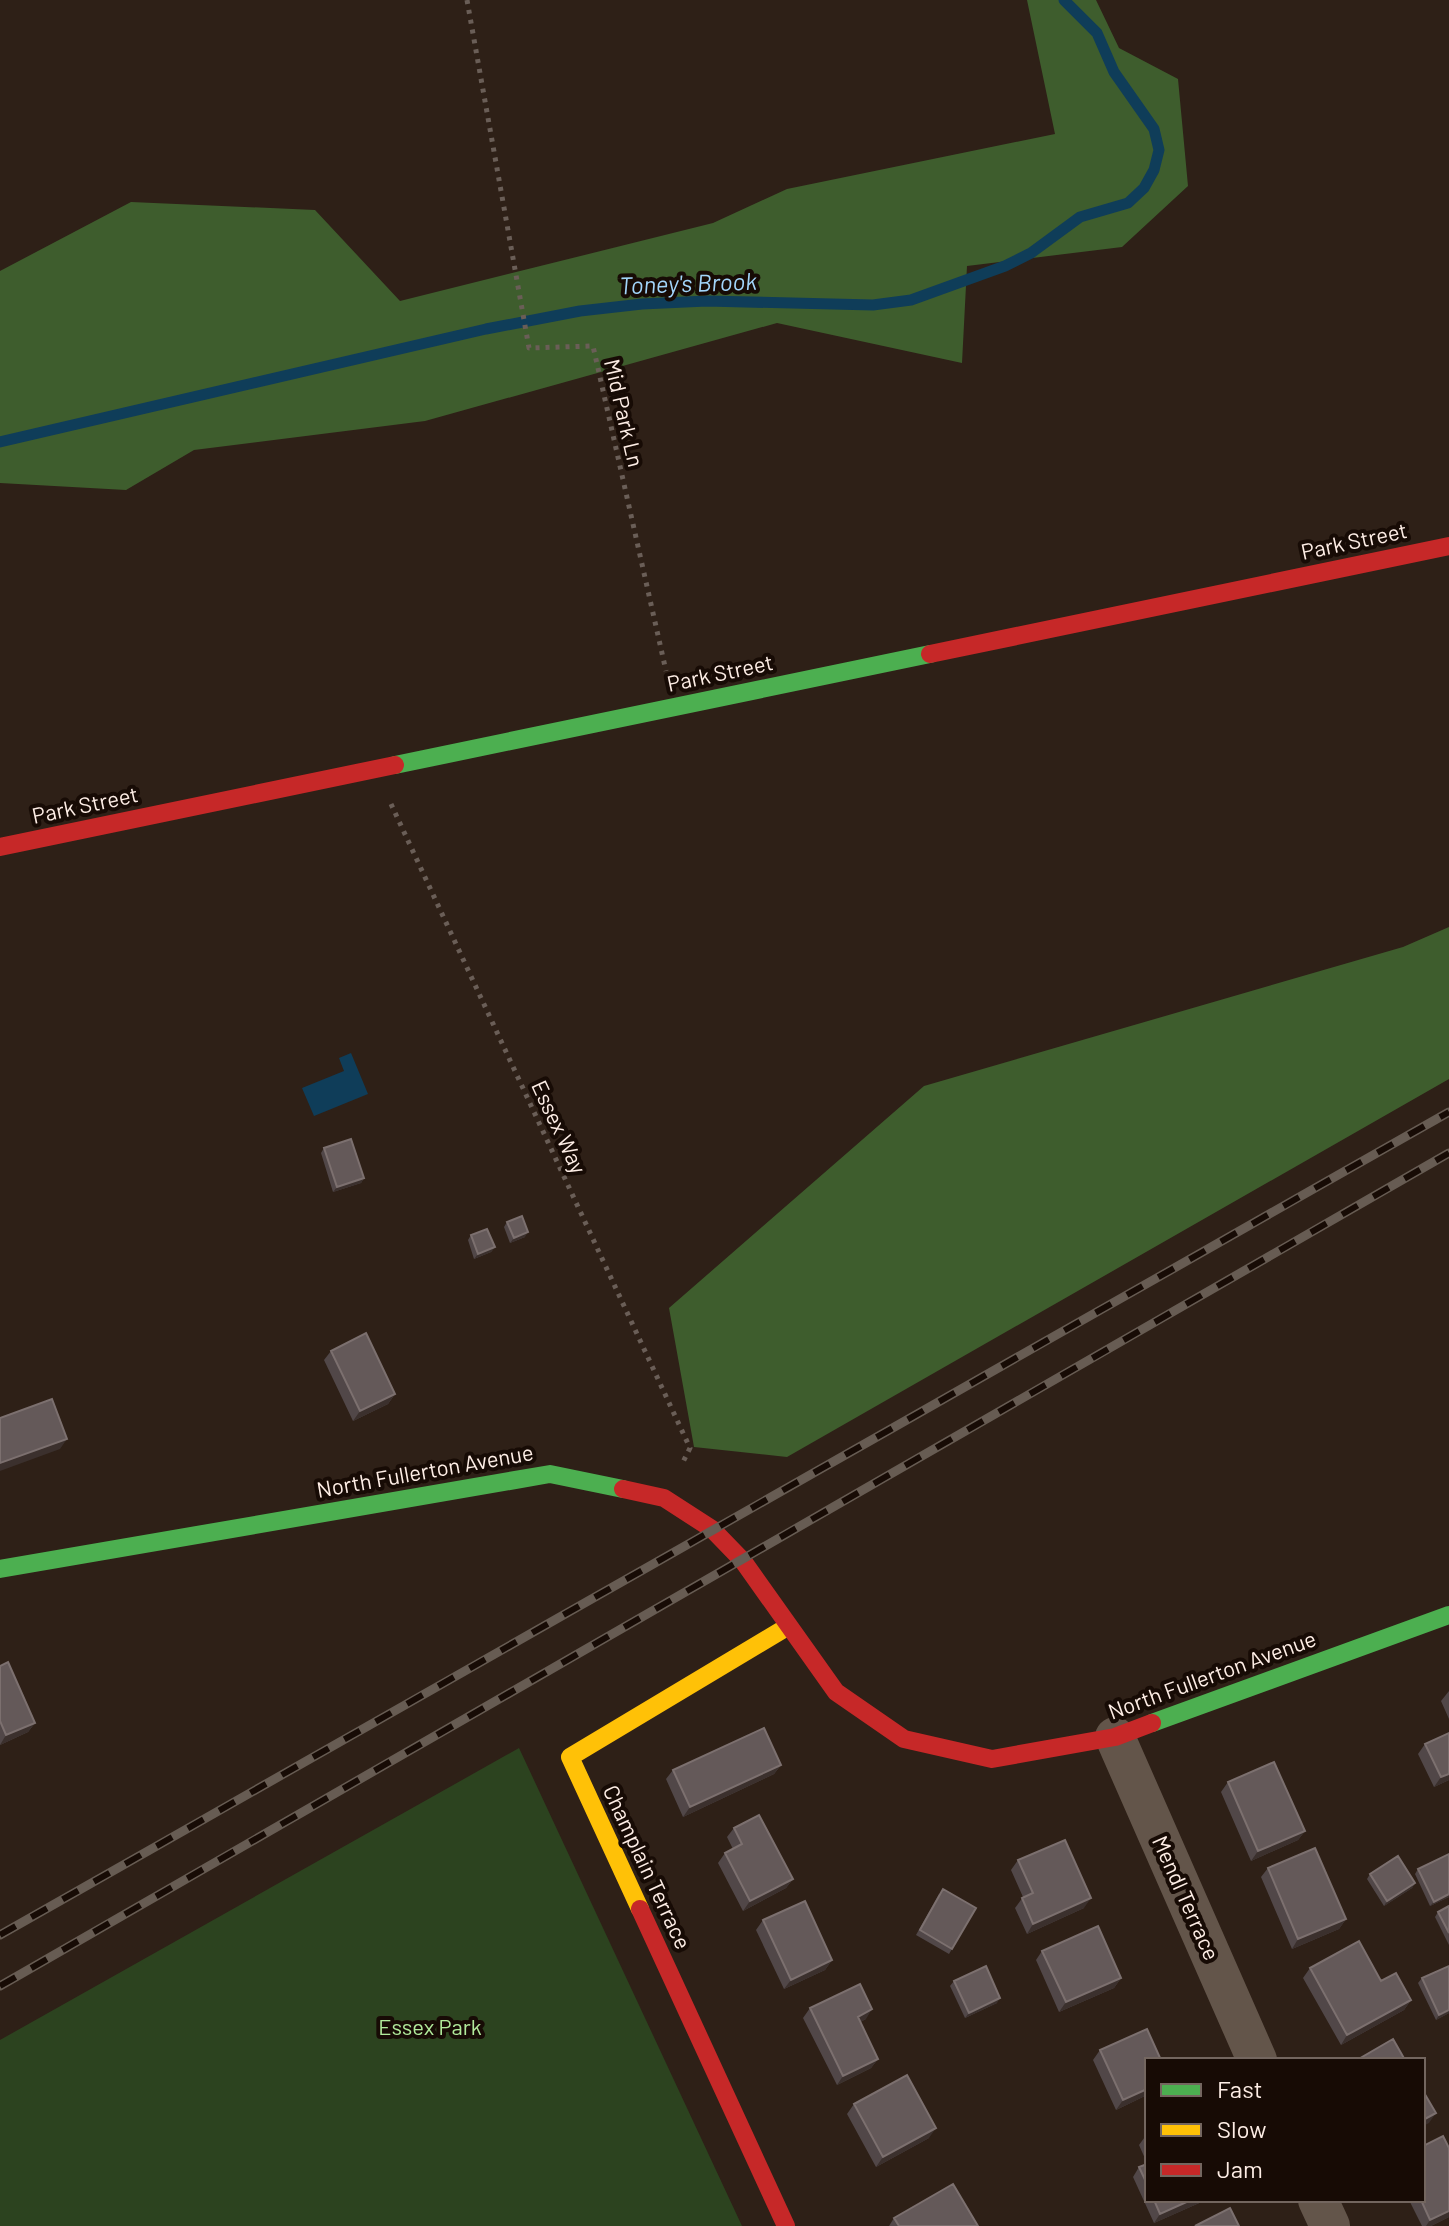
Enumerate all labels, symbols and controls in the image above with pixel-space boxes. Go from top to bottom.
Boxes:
water label: Toney's Brook [619,266,758,299]
street label: Mid Park Ln [600,356,650,469]
street label: Park Street [1298,516,1409,564]
street label: Park Street [664,648,775,696]
street label: Park Street [29,780,140,828]
street label: Essex Way [527,1076,593,1177]
street label: North Fullerton Avenue [315,1438,535,1502]
street label: North Fullerton Avenue [1104,1624,1319,1724]
street label: Champlain Terrace [599,1780,697,1953]
street label: Mendl Terrace [1148,1831,1226,1964]
park label: Essex Park [378,2013,482,2039]
legend [1145,2058,1425,2202]
text: Fast [1217,2074,1262,2103]
text: Slow [1217,2114,1266,2143]
text: Jam [1217,2154,1263,2183]

